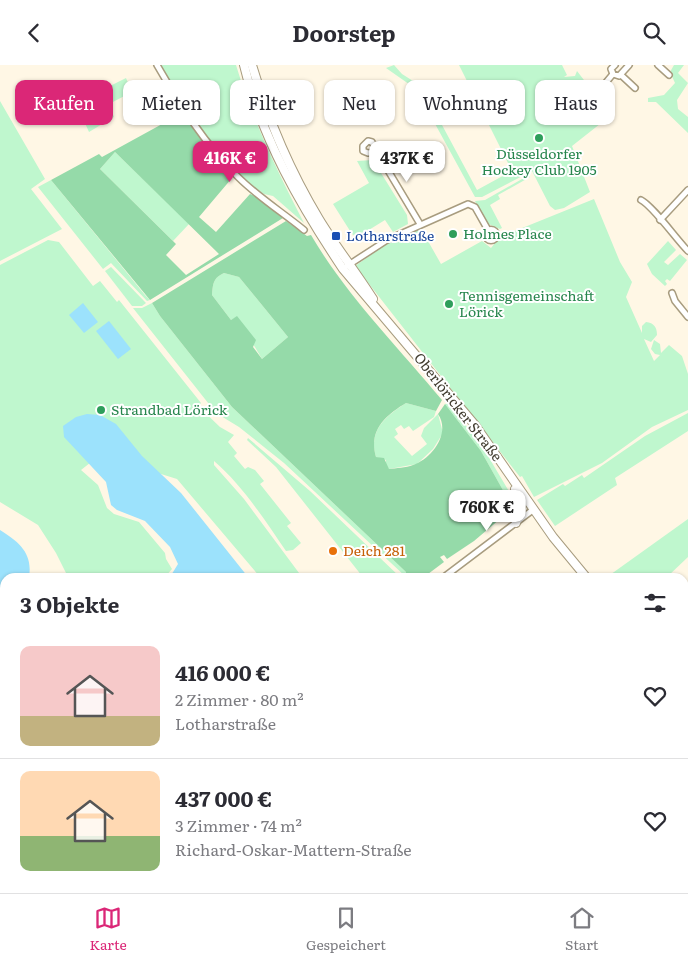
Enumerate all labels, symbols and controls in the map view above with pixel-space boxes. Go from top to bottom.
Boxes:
text: Doorstep [292,16,396,49]
icon: back [20,19,48,47]
icon: search [640,19,668,47]
chip: Kaufen [15,80,113,125]
chip: Mieten [123,80,220,125]
chip: Filter [230,80,314,125]
chip: Neu [324,80,395,125]
chip: Wohnung [405,80,525,125]
chip: Haus [535,80,615,125]
marker: Düsseldorfer Hockey Club 1905 [533,132,545,144]
pin: 416K € [189,141,271,183]
pin: 437K € [366,141,448,183]
place label: Düsseldorfer Hockey Club 1905 [481,143,597,179]
text: 416K € [204,145,256,169]
text: 437K € [380,145,434,169]
place label: Holmes Place [463,223,552,243]
place label: Lotharstraße [346,225,434,245]
marker: Holmes Place [447,228,459,240]
marker: Lotharstraße [330,230,342,242]
place label: Tennisgemeinschaft Lörick [459,285,595,321]
marker: Tennisgemeinschaft Lörick [443,298,455,310]
street label: Oberlöricker Straße [410,348,508,465]
place label: Strandbad Lörick [111,399,228,419]
marker: Strandbad Lörick [95,404,107,416]
pin: 760K € [446,489,528,532]
text: 760K € [460,494,514,518]
place label: Deich 281 [343,540,405,560]
marker: Deich 281 [327,545,339,557]
text: 3 Objekte [20,588,120,619]
icon: filters [641,589,669,617]
text: 416 000 € [175,656,270,687]
icon: home [60,666,120,726]
icon: heart [641,682,669,710]
text: 2 Zimmer · 80 m² [175,687,304,711]
text: Lotharstraße [175,711,276,735]
text: 437 000 € [175,782,272,813]
icon: home [60,791,120,851]
icon: heart [641,807,669,835]
text: 3 Zimmer · 74 m² [175,813,302,837]
text: Richard-Oskar-Mattern-Straße [175,837,412,861]
tab: Karte [90,904,127,954]
tab: Gespeichert [306,904,386,954]
tab: Start [565,904,598,954]

